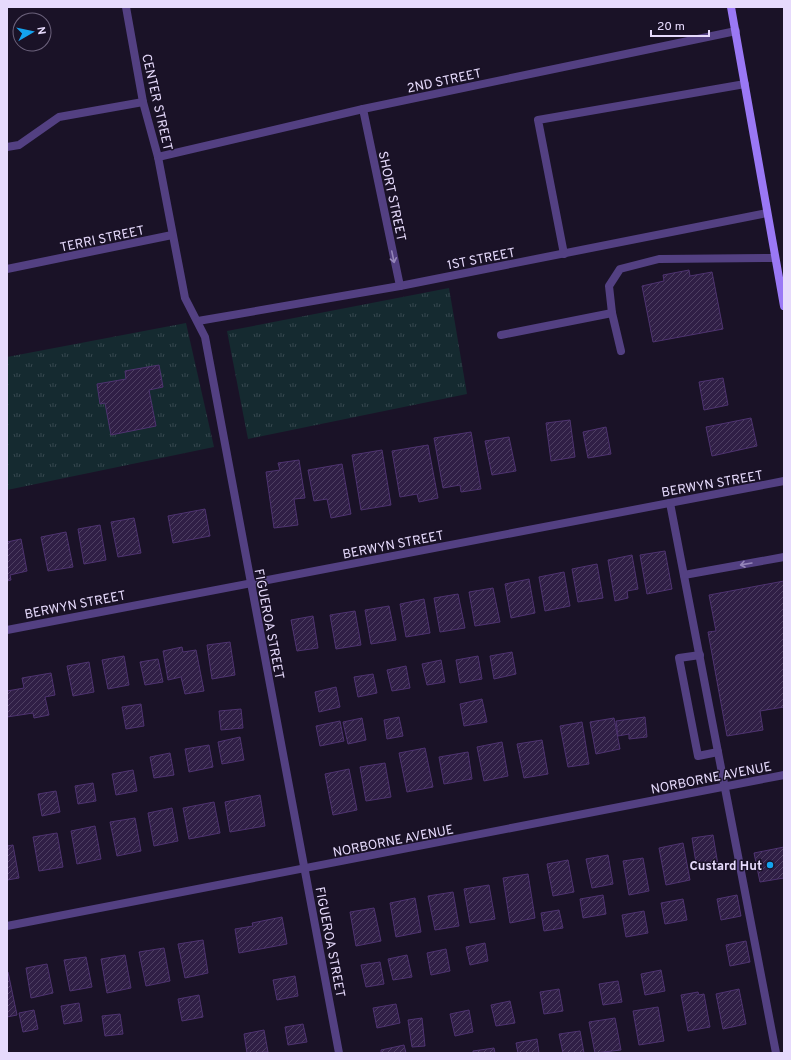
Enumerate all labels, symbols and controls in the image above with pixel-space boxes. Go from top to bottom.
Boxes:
north arrow [12,12,52,52]
scale bar [651,12,709,38]
text: 20 m [657,19,685,35]
text: N [33,26,48,36]
street label: CENTER STREET [137,52,175,152]
street label: 2ND STREET [406,66,483,98]
street label: SHORT STREET [374,150,408,243]
street label: TERRI STREET [59,223,146,257]
street label: 1ST STREET [446,246,517,274]
one-way arrow [390,250,398,263]
street label: BERWYN STREET [660,468,764,502]
street label: BERWYN STREET [341,528,445,564]
one-way arrow [740,560,753,568]
street label: FIGUEROA STREET [249,568,287,681]
street label: BERWYN STREET [23,588,127,624]
street label: NORBORNE AVENUE [650,759,773,799]
street label: NORBORNE AVENUE [332,822,455,862]
place label: Custard Hut [689,859,762,875]
marker: Custard Hut [765,860,775,870]
street label: FIGUEROA STREET [310,886,348,999]

